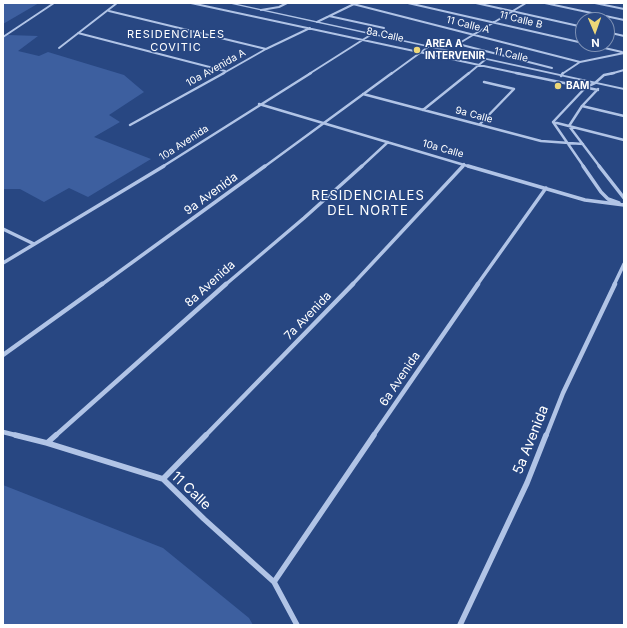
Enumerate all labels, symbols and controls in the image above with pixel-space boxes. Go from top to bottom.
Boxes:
street label: 11 Calle B [498,9,544,31]
north arrow [575,12,615,52]
street label: 11 Calle A [445,14,491,36]
street label: 8a Calle [365,25,405,45]
district label: RESIDENCIALES COVITIC [127,28,225,54]
text: N [591,36,600,50]
place label: AREA A INTERVENIR [425,38,485,62]
marker: AREA A INTERVENIR [412,45,422,55]
street label: 11 Calle [493,45,529,65]
street label: 10a Avenida A [184,47,248,89]
place label: BAM [566,80,589,92]
marker: BAM [553,81,563,91]
street label: 9a Calle [454,104,494,126]
street label: 10a Avenida [157,123,211,163]
street label: 10a Calle [421,137,465,161]
street label: 9a Avenida [181,170,241,218]
district label: RESIDENCIALES DEL NORTE [311,188,425,219]
street label: 8a Avenida [182,258,238,310]
street label: 7a Avenida [281,289,335,343]
street label: 6a Avenida [377,349,423,409]
street label: 5a Avenida [510,403,552,477]
street label: 11 Calle [168,468,214,514]

